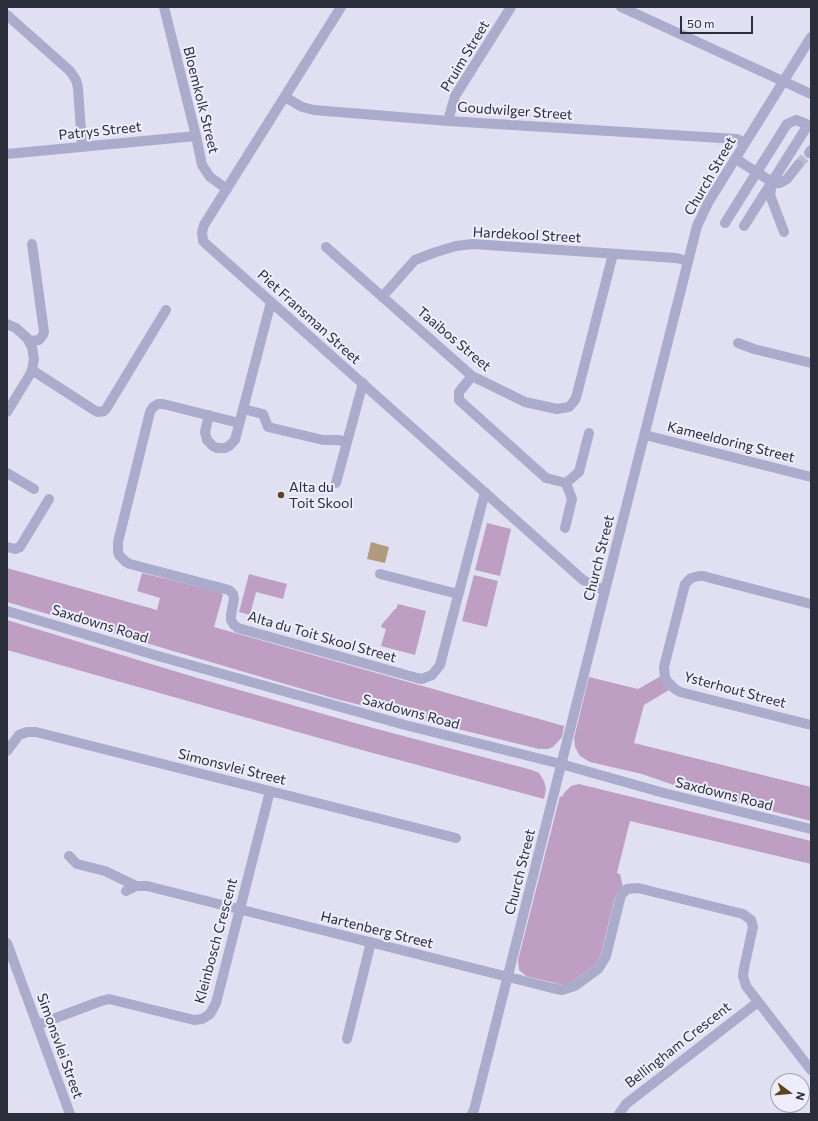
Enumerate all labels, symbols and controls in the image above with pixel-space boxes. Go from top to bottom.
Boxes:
scale bar [682,8,755,34]
text: 50 m [687,16,715,30]
street label: Pruim Street [437,17,493,95]
street label: Bloemkolk Street [180,45,222,155]
street label: Goudwilger Street [457,99,573,123]
street label: Patrys Street [58,118,142,144]
street label: Church Street [681,134,739,218]
street label: Hardekool Street [472,224,582,246]
street label: Piet Fransman Street [254,266,364,368]
street label: Taaibos Street [414,303,494,375]
street label: Kameeldoring Street [666,418,796,466]
place label: Alta du Toit Skool [289,479,353,512]
marker: Alta du Toit Skool [276,490,286,500]
street label: Church Street [580,513,618,603]
street label: Saxdowns Road [50,601,150,647]
street label: Alta du Toit Skool Street [246,608,398,666]
street label: Ysterhout Street [682,668,788,712]
street label: Saxdowns Road [361,691,461,733]
street label: Simonsvlei Street [176,745,288,789]
street label: Saxdowns Road [674,774,774,814]
street label: Church Street [501,827,539,917]
street label: Kleinbosch Crescent [191,876,241,1006]
street label: Hartenberg Street [319,908,435,952]
street label: Simonsvlei Street [33,991,87,1101]
street label: Bellingham Crescent [622,998,734,1092]
north arrow [770,1073,810,1113]
text: N [794,1090,808,1102]

